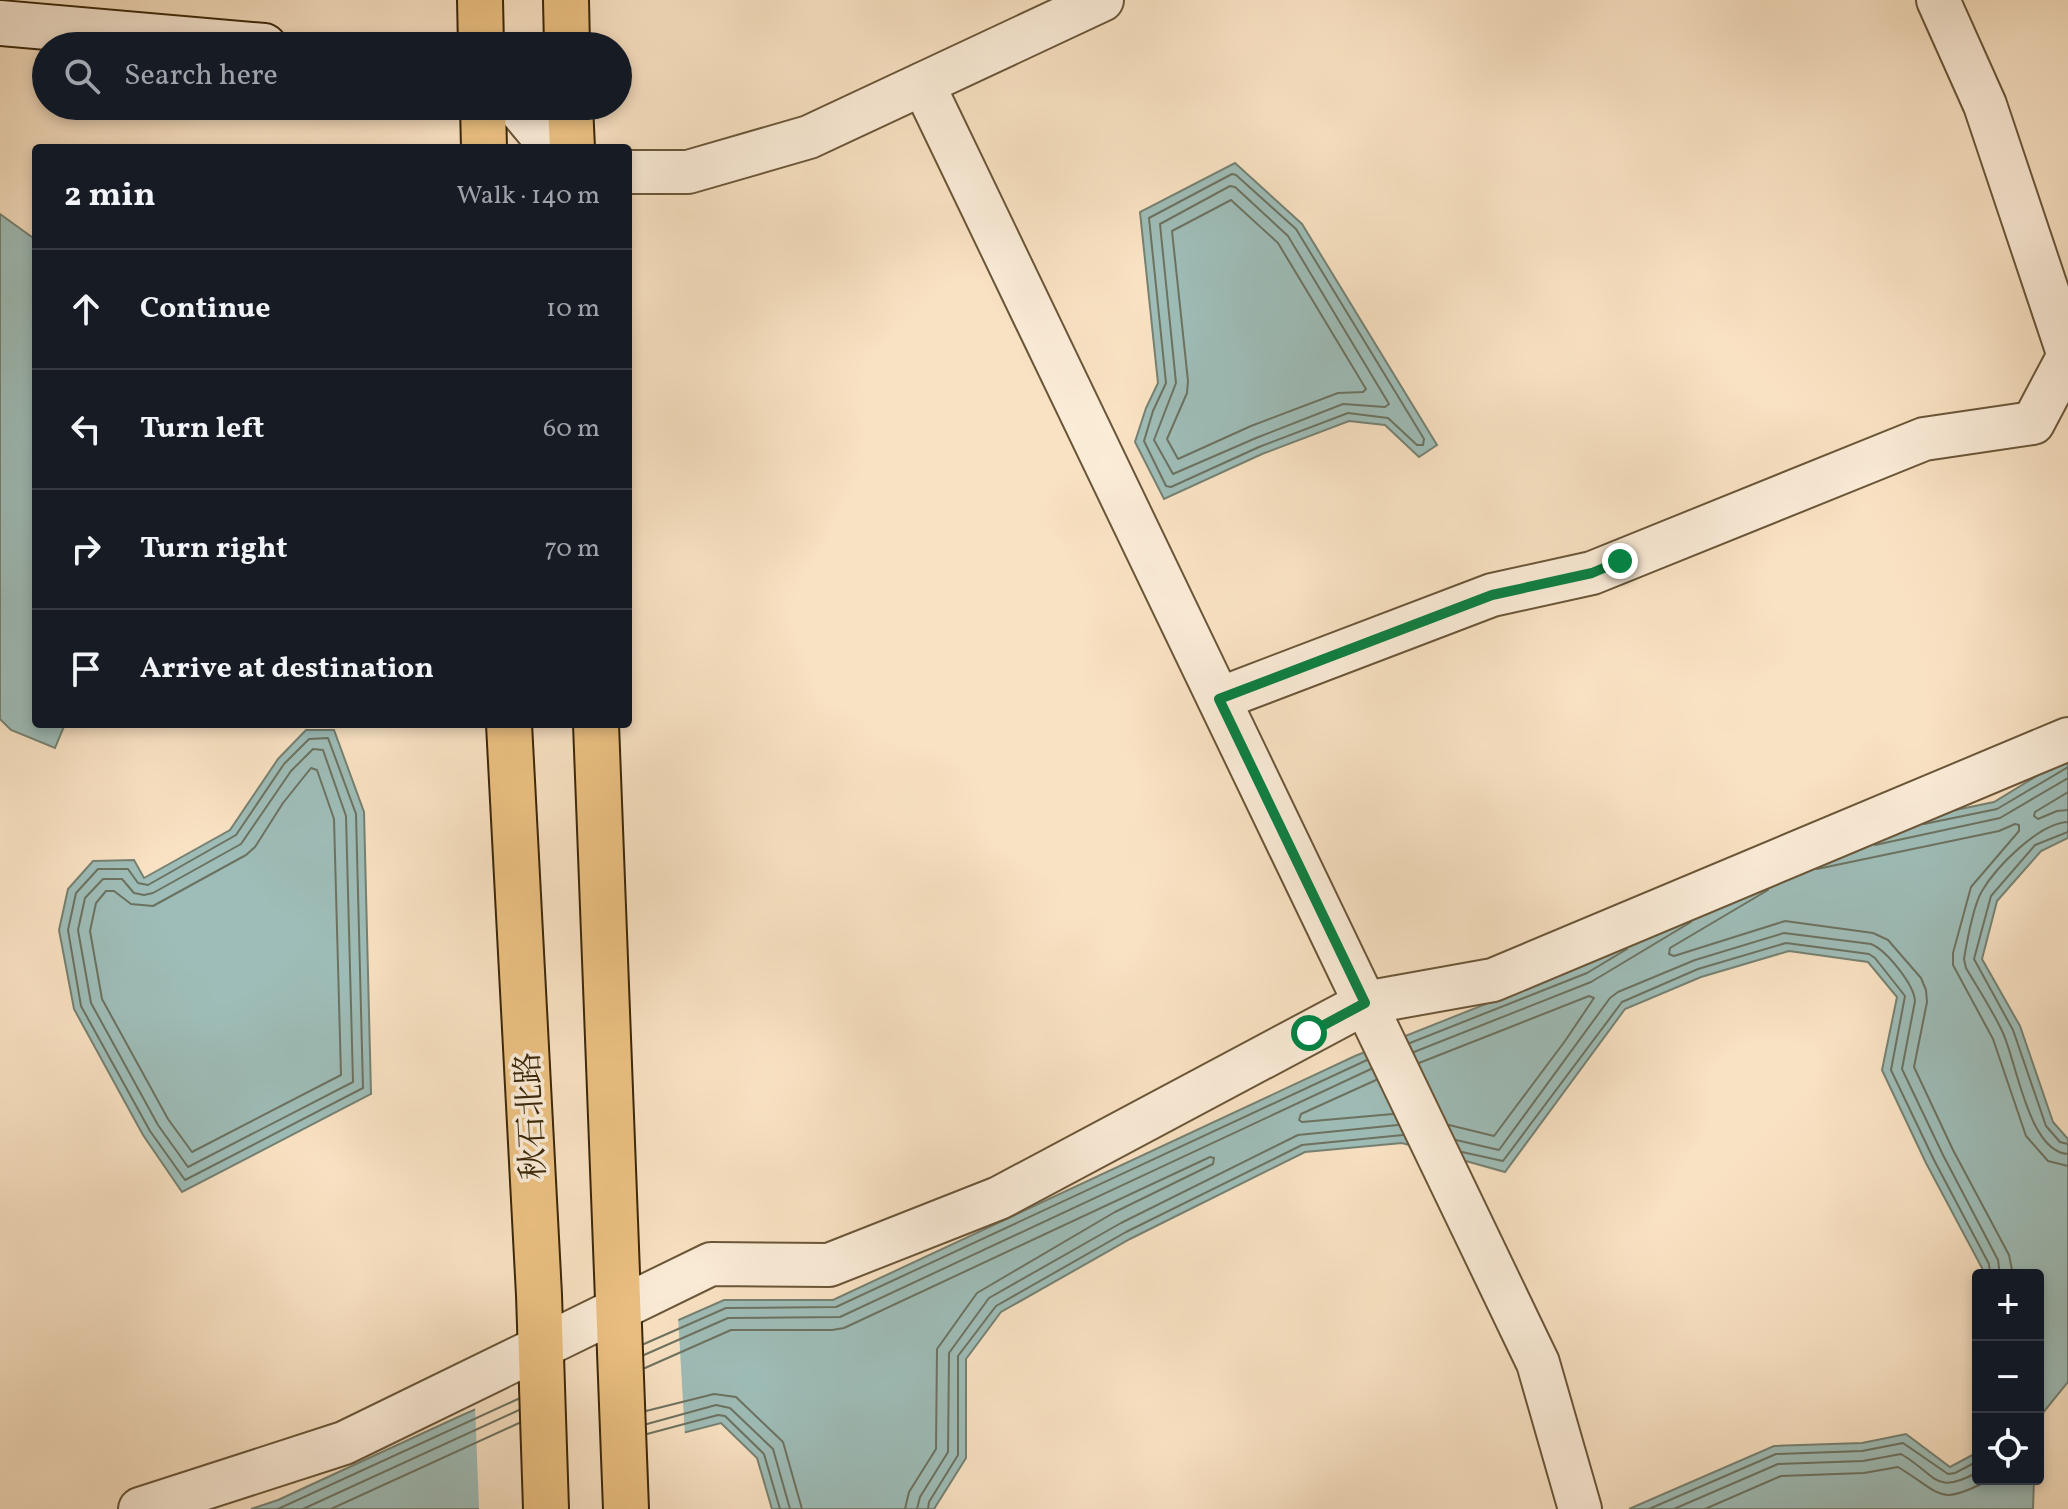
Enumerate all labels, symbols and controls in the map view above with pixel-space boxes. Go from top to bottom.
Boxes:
search box [32,32,632,120]
icon: search [60,54,104,98]
text: Search here [124,55,278,97]
text: 2 min [64,173,156,220]
text: Walk · 140 m [456,178,600,214]
icon: ahead [64,287,108,331]
text: Continue [140,288,271,330]
text: 10 m [546,291,600,327]
icon: left [64,407,108,451]
text: Turn left [140,408,264,450]
text: 60 m [543,411,600,447]
icon: right [64,527,108,571]
text: Turn right [140,528,288,570]
text: 70 m [545,531,600,567]
route end [1602,543,1638,579]
icon: arrive [64,647,108,691]
text: Arrive at destination [140,648,434,690]
route start [1291,1015,1327,1051]
street label: 秋石北路 [508,1051,558,1181]
map controls [1972,1269,2044,1485]
button: + [1972,1269,2044,1341]
button: − [1972,1341,2044,1413]
button: locate [1972,1413,2044,1485]

